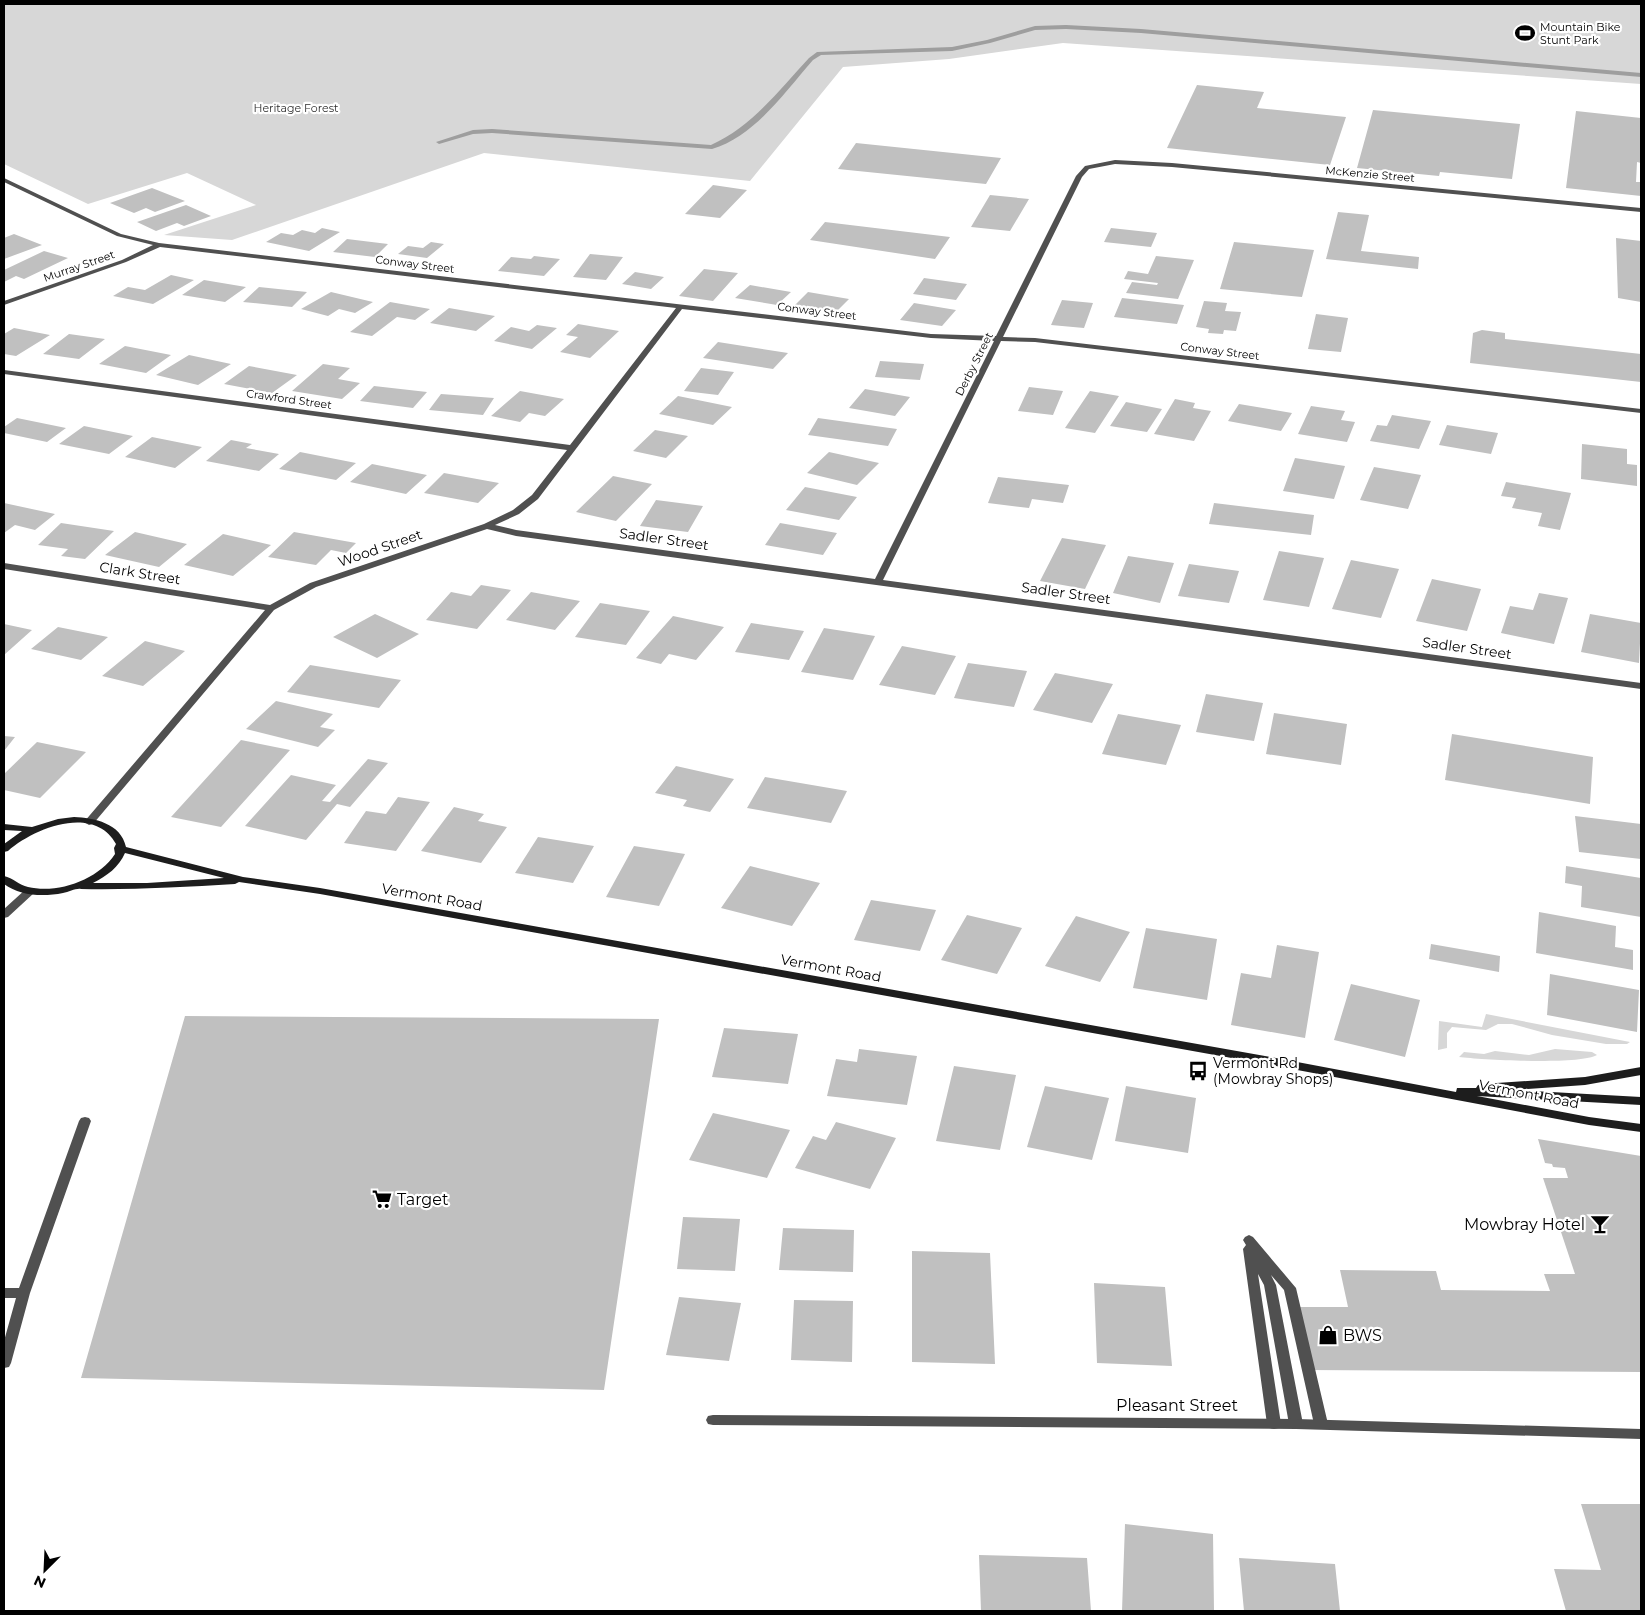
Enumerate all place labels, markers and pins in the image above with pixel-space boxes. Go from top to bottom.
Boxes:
place label: Mountain Bike Stunt Park [1540,20,1621,47]
sports icon: Mountain Bike Stunt Park [1514,22,1536,44]
place label: Vermont Rd (Mowbray Shops) [1213,1054,1333,1088]
bus stop icon: Vermont Rd (Mowbray Shops) [1187,1060,1209,1082]
supermarket icon: Target [371,1188,393,1210]
place label: Target [397,1190,449,1209]
bar icon: Mowbray Hotel [1589,1213,1611,1235]
place label: Mowbray Hotel [1464,1215,1585,1234]
shop icon: BWS [1317,1324,1339,1346]
place label: BWS [1343,1326,1382,1345]

